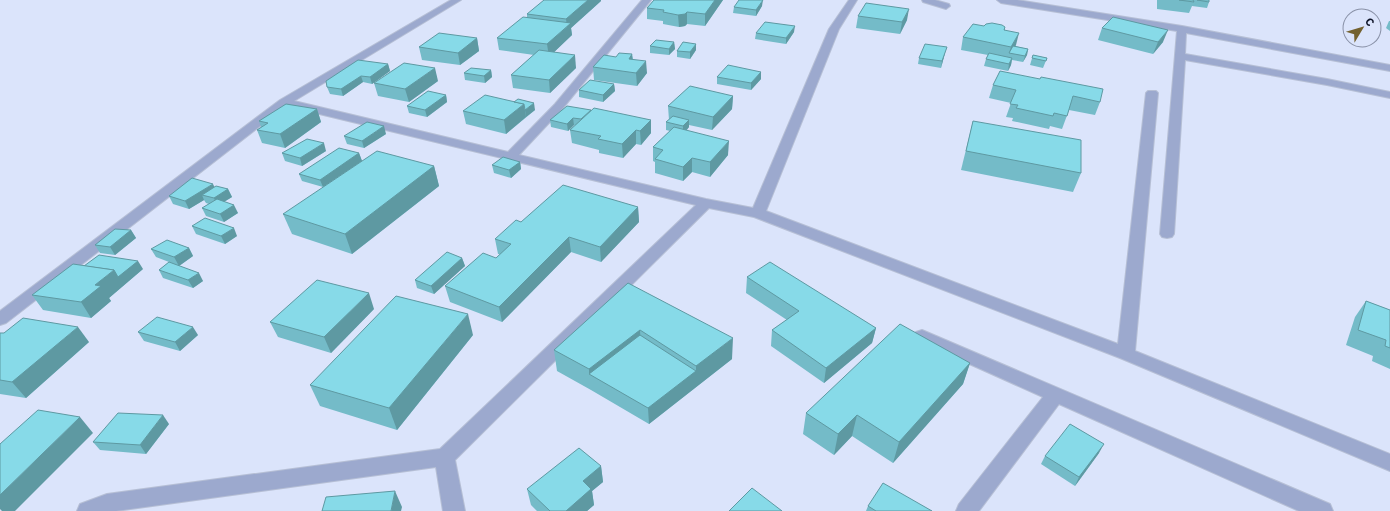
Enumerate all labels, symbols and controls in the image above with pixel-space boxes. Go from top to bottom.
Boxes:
north arrow [1342,8,1382,48]
text: С [1362,15,1378,29]

